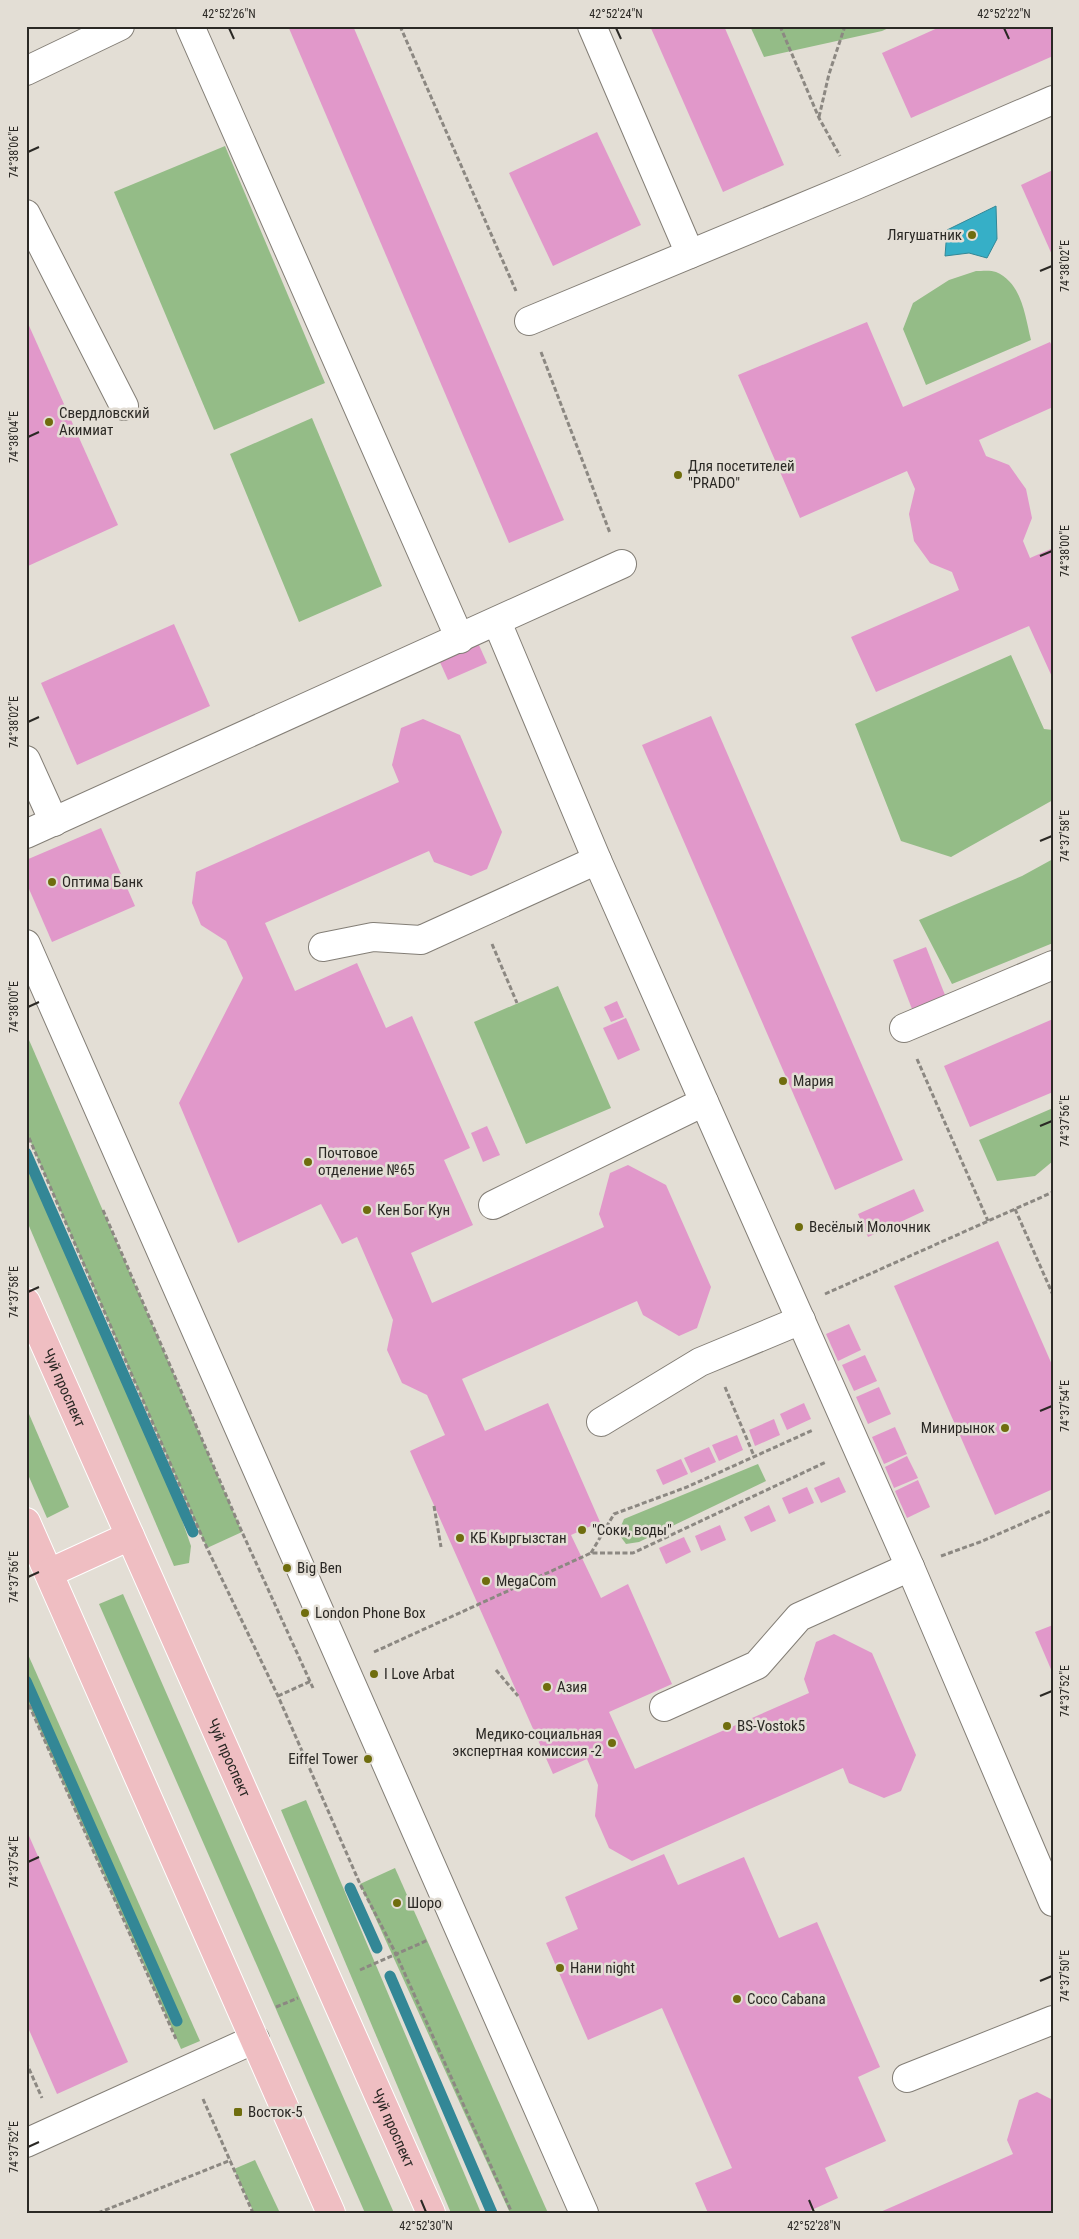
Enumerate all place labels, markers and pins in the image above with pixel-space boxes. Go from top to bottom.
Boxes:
place label: Лягушатник [887,226,962,244]
marker: Лягушатник [966,229,978,241]
place label: Свердловский Акимиат [59,404,150,439]
marker: Свердловский Акимиат [43,416,55,428]
place label: Для посетителей "PRADO" [688,457,795,492]
marker: Для посетителей "PRADO" [672,469,684,481]
place label: Оптима Банк [62,873,143,891]
marker: Оптима Банк [46,876,58,888]
place label: Мария [793,1072,834,1090]
marker: Мария [777,1075,789,1087]
place label: Почтовое отделение №65 [318,1144,415,1179]
marker: Почтовое отделение №65 [302,1156,314,1168]
place label: Кен Бог Кун [377,1201,450,1219]
marker: Кен Бог Кун [361,1204,373,1216]
place label: Весёлый Молочник [809,1218,931,1236]
marker: Весёлый Молочник [793,1221,805,1233]
place label: Минирынок [921,1419,995,1437]
marker: Минирынок [999,1422,1011,1434]
place label: "Соки, воды" [592,1521,672,1539]
marker: "Соки, воды" [576,1524,588,1536]
place label: КБ Кыргызстан [470,1529,567,1547]
marker: КБ Кыргызстан [454,1532,466,1544]
place label: Big Ben [297,1559,342,1577]
marker: Big Ben [281,1562,293,1574]
place label: MegaCom [496,1572,556,1590]
marker: MegaCom [480,1575,492,1587]
place label: London Phone Box [315,1604,426,1622]
marker: London Phone Box [299,1607,311,1619]
place label: I Love Arbat [384,1665,455,1683]
marker: I Love Arbat [368,1668,380,1680]
place label: Азия [557,1678,587,1696]
marker: Азия [541,1681,553,1693]
place label: BS-Vostok5 [737,1717,805,1735]
marker: BS-Vostok5 [721,1720,733,1732]
place label: Медико-социальная экспертная комиссия -2 [452,1725,602,1760]
marker: Медико-социальная экспертная комиссия -2 [606,1737,618,1749]
place label: Eiffel Tower [288,1750,358,1768]
marker: Eiffel Tower [362,1753,374,1765]
place label: Шоро [407,1894,442,1912]
marker: Шоро [391,1897,403,1909]
place label: Нани night [570,1959,635,1977]
marker: Нани night [554,1962,566,1974]
place label: Coco Cabana [747,1990,826,2008]
marker: Coco Cabana [731,1993,743,2005]
place label: Восток-5 [248,2103,303,2121]
marker: Восток-5 [232,2106,244,2118]

